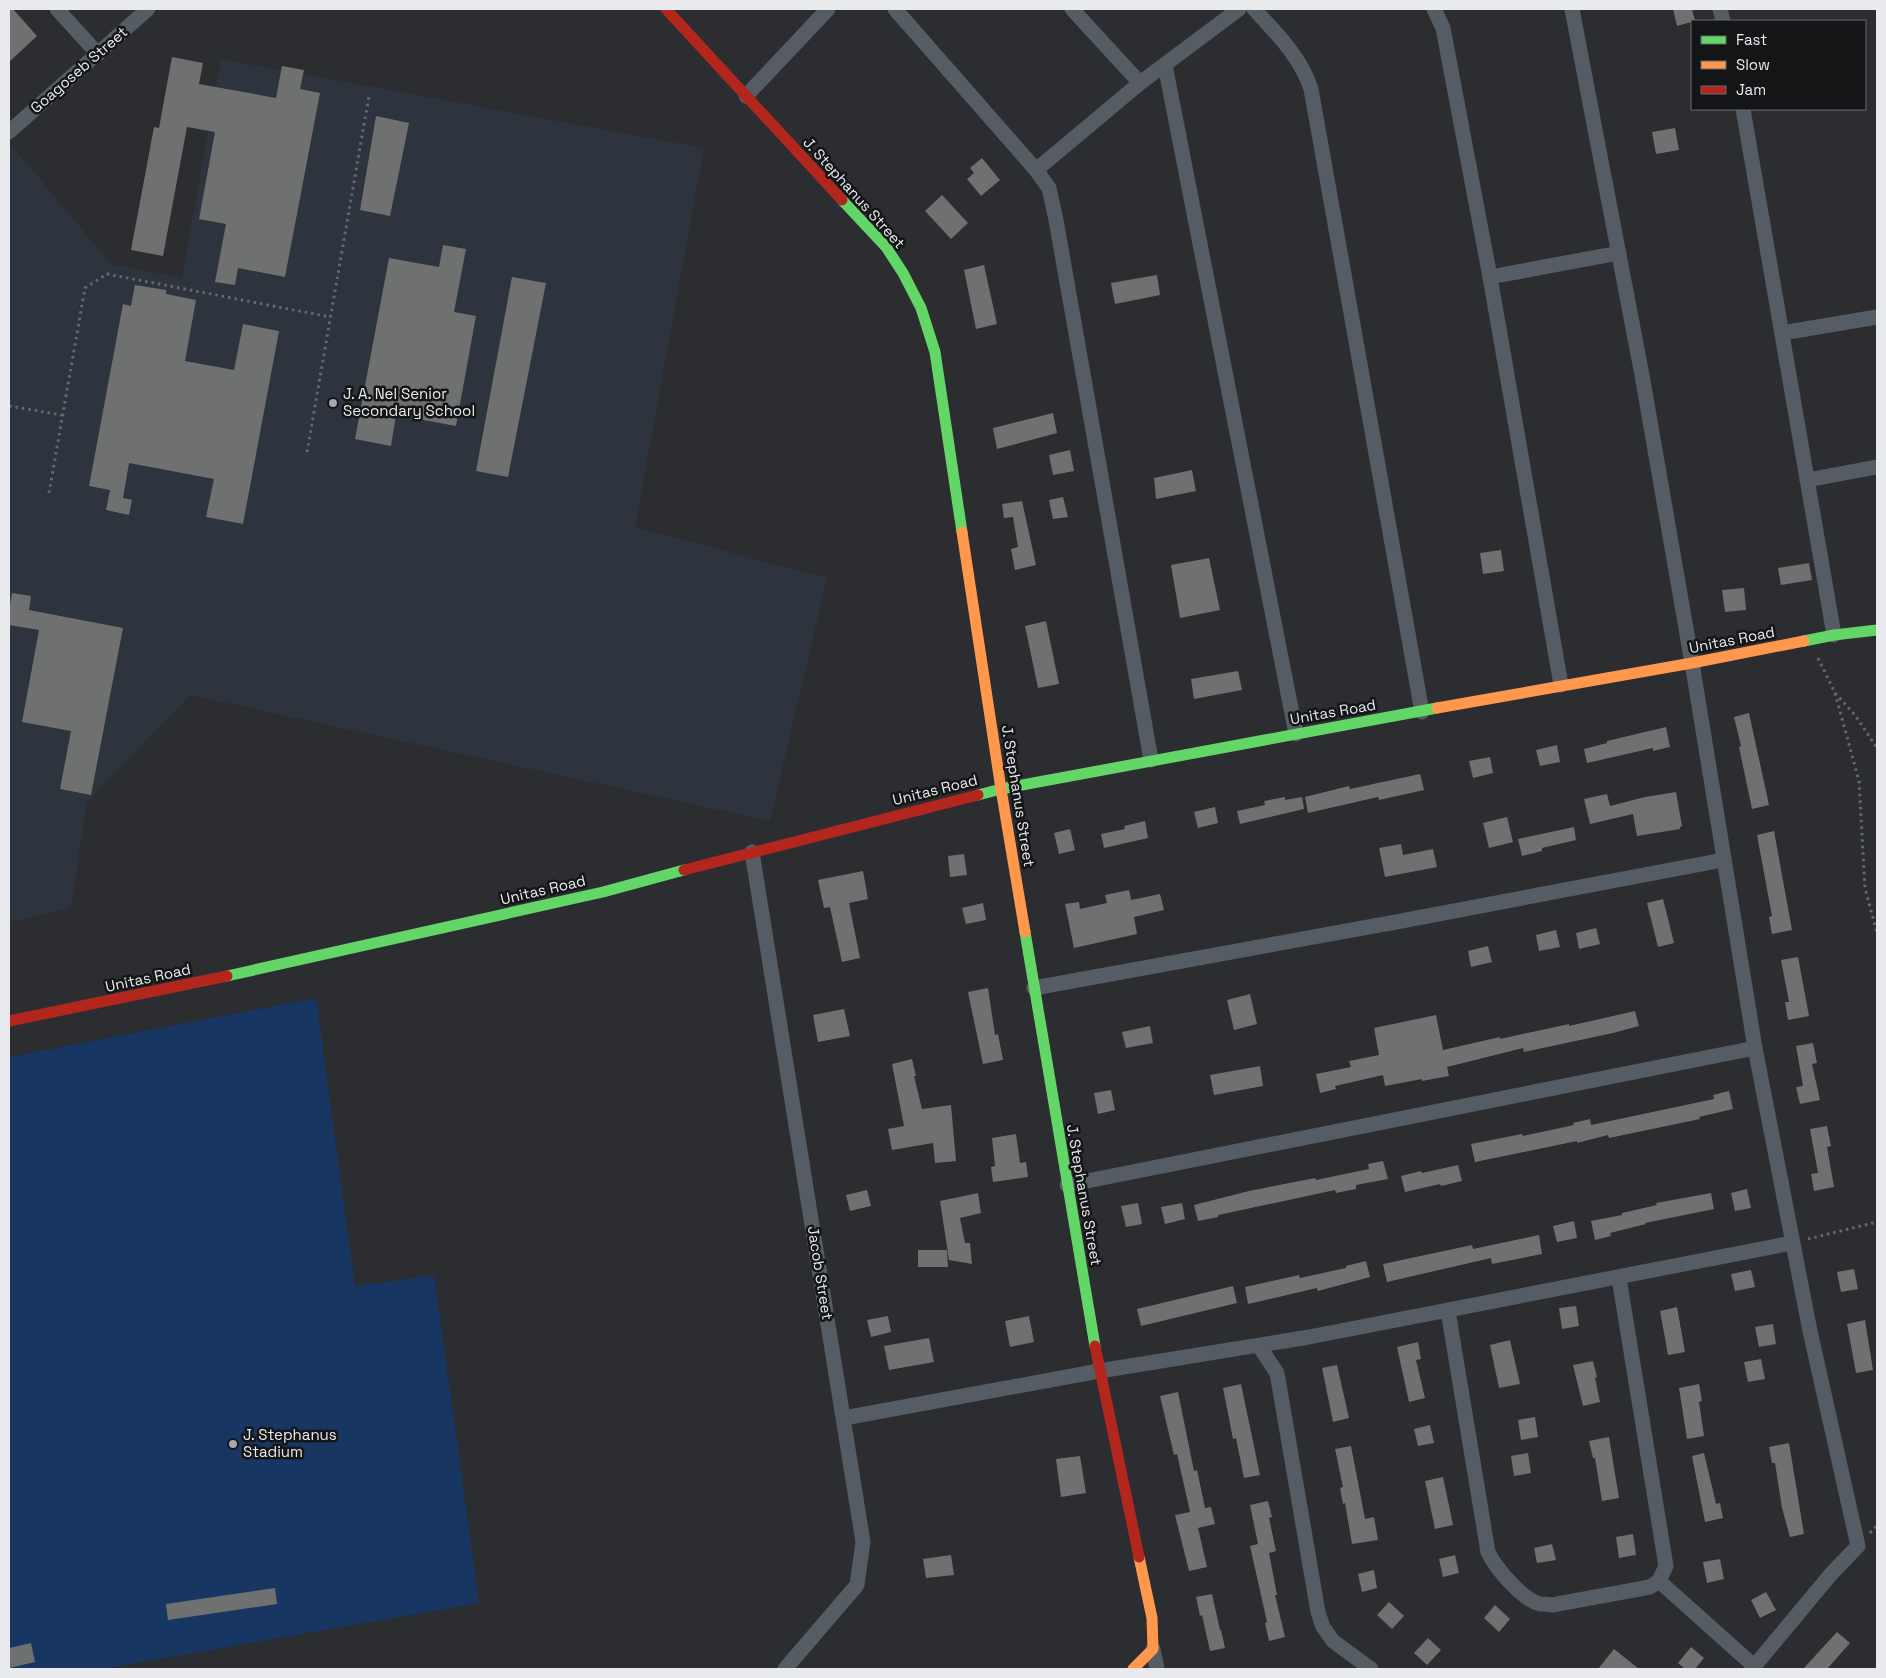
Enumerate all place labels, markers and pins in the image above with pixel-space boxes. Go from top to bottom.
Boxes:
place label: J. A. Nel Senior Secondary School [343,384,475,420]
marker: J. A. Nel Senior Secondary School [327,397,339,409]
place label: J. Stephanus Stadium [243,1425,337,1461]
marker: J. Stephanus Stadium [227,1438,239,1450]

